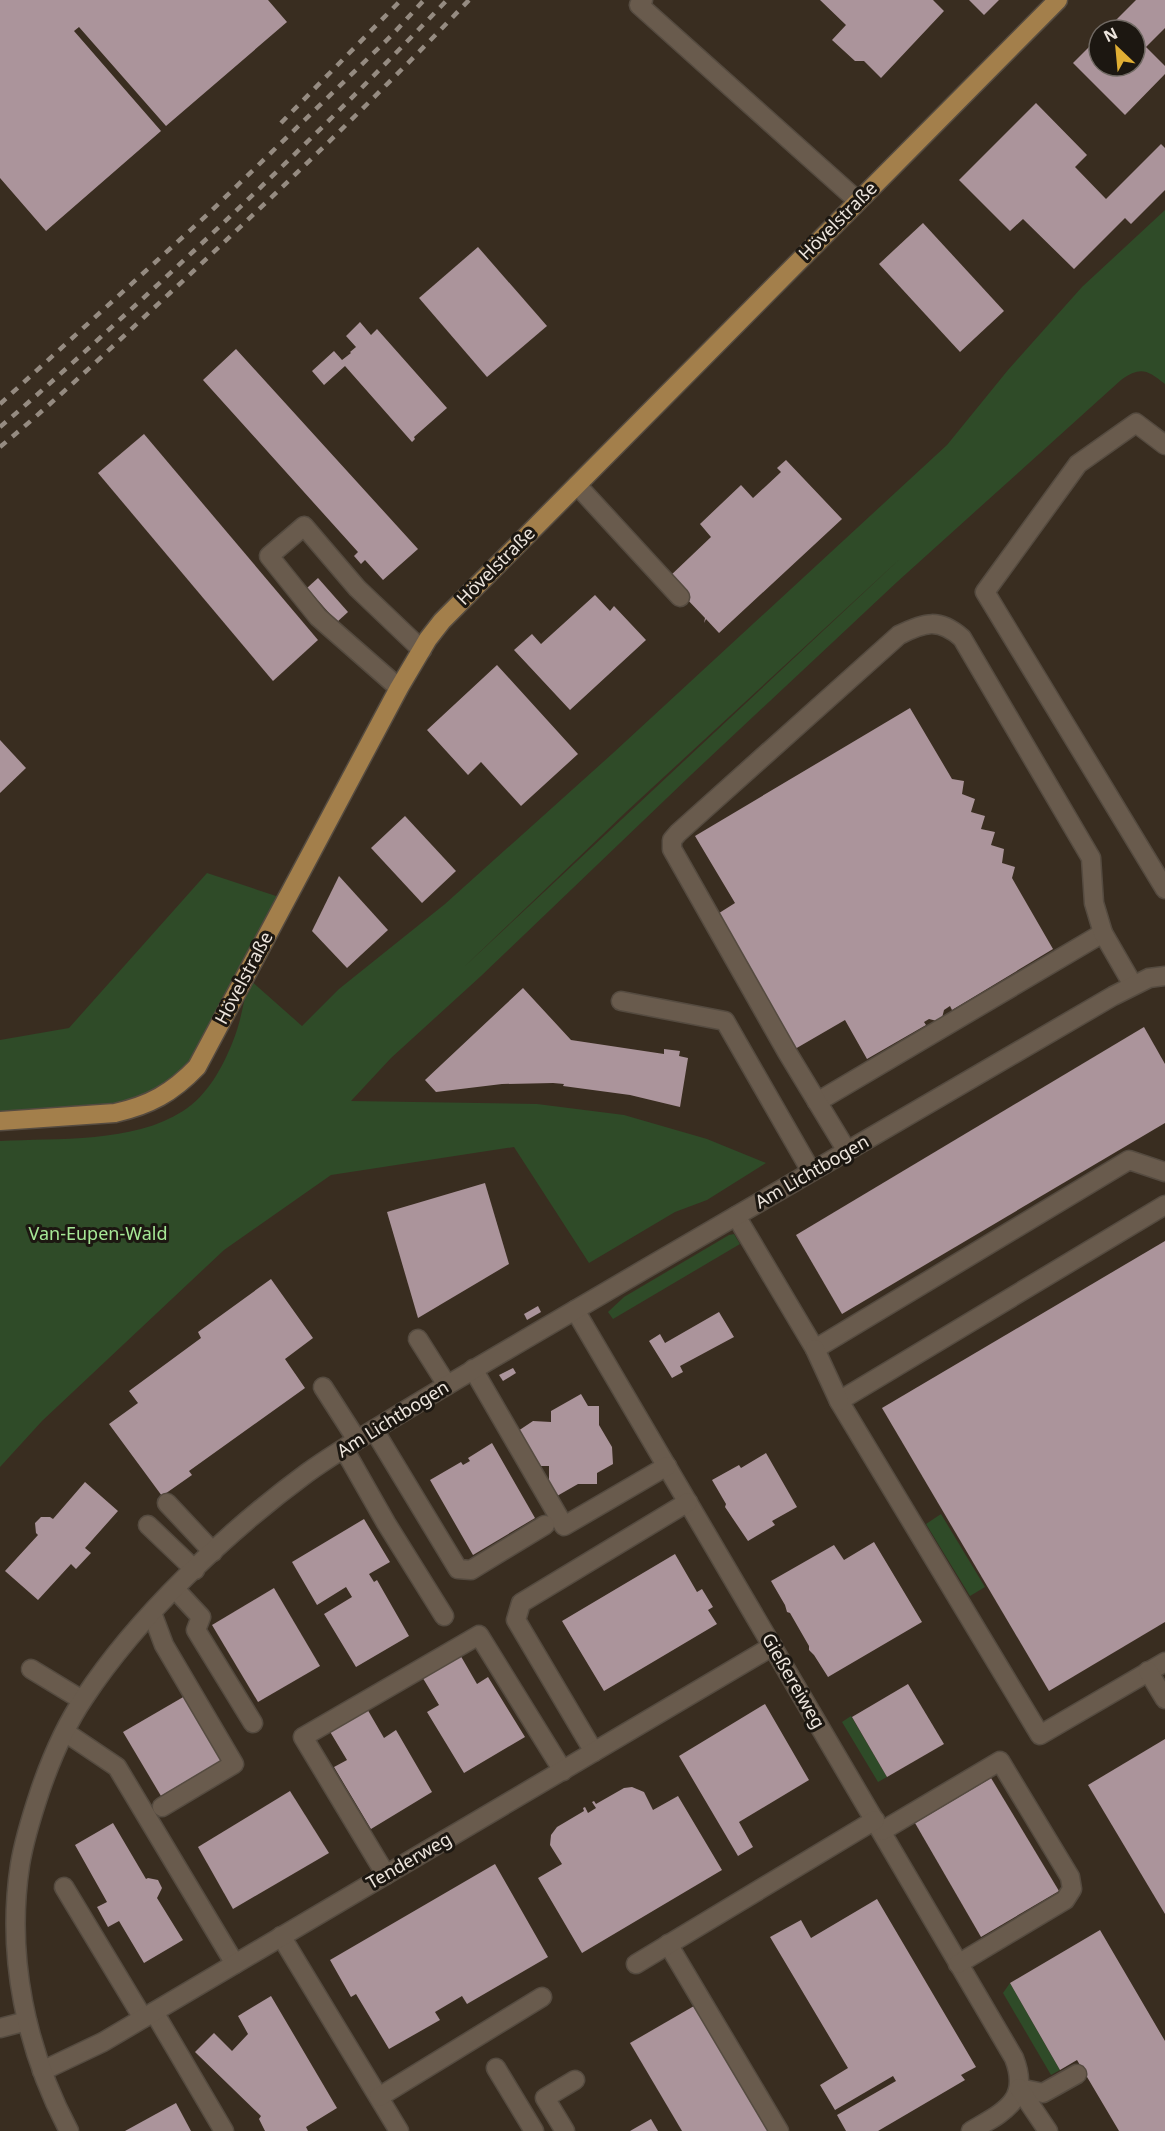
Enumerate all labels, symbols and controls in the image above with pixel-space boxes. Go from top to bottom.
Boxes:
north arrow [1087,18,1147,78]
text: N [1100,22,1121,47]
street label: Hövelstraße [793,176,882,265]
street label: Hövelstraße [451,521,540,610]
street label: Hövelstraße [209,927,278,1028]
street label: Am Lichtbogen [750,1129,873,1213]
park label: Van-Eupen-Wald [29,1221,167,1245]
street label: Am Lichtbogen [332,1374,453,1462]
street label: Gießereiweg [757,1628,831,1733]
street label: Tenderweg [362,1826,455,1894]

